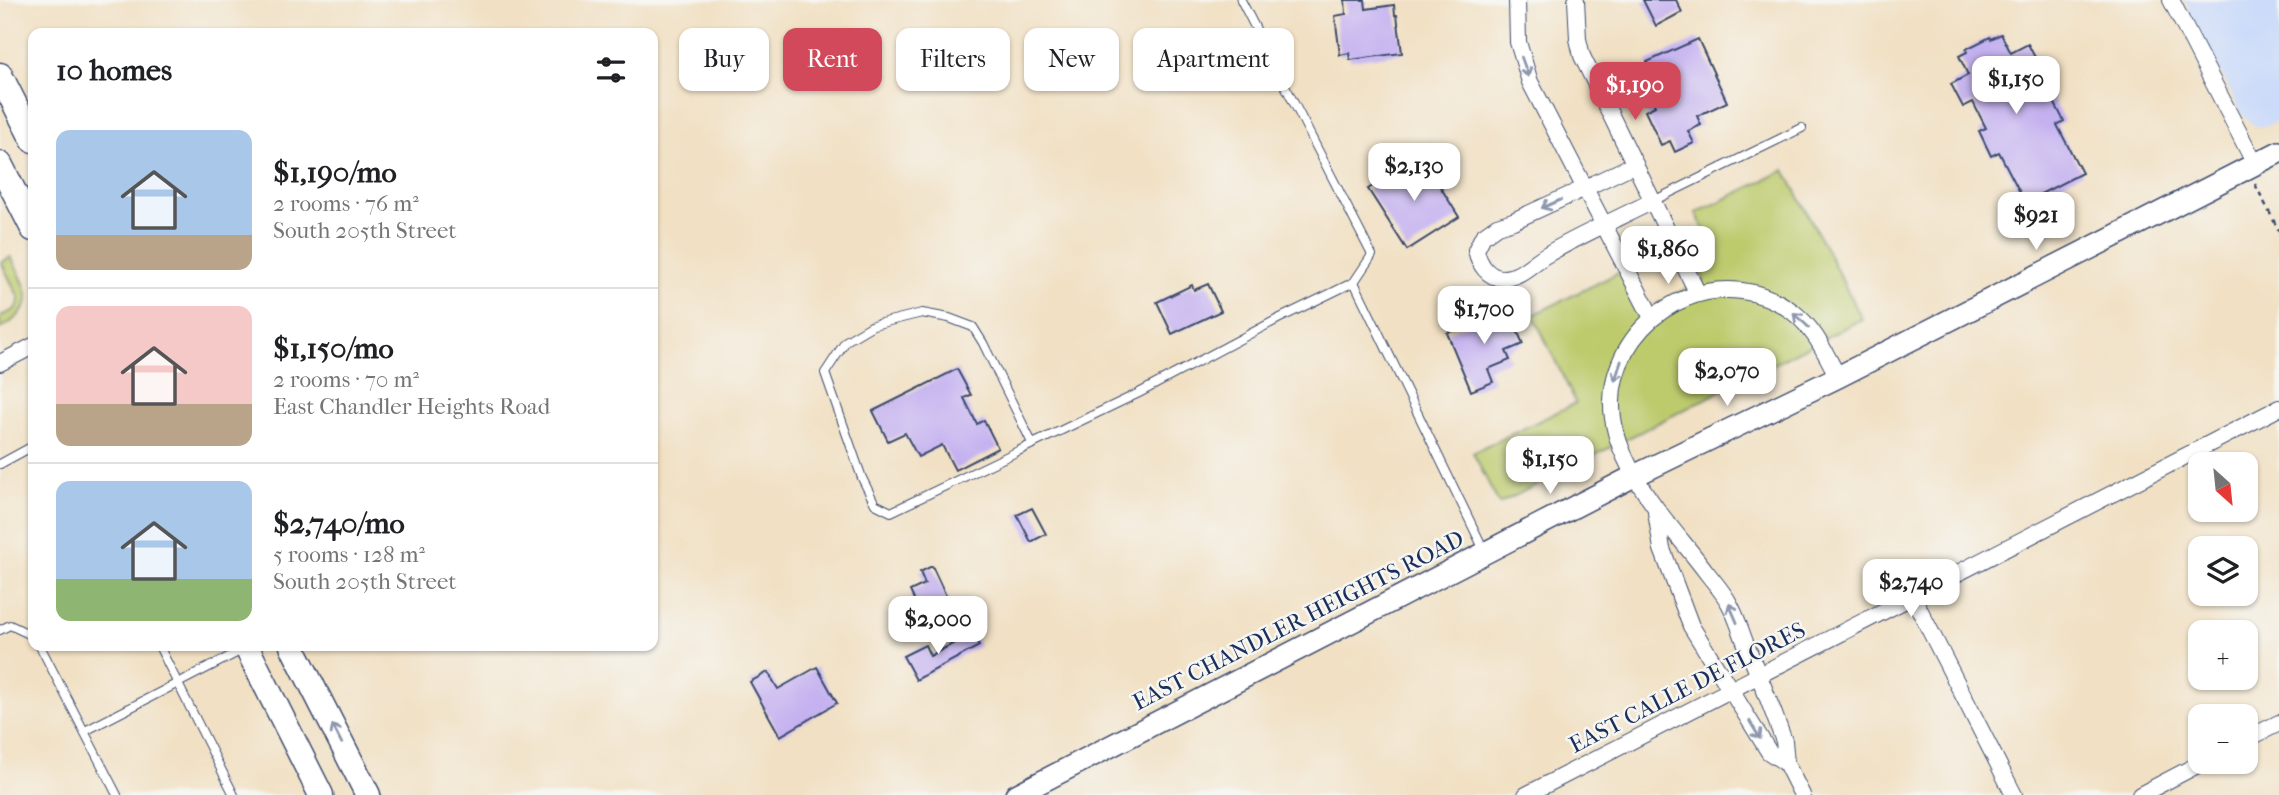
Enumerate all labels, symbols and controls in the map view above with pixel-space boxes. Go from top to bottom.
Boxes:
chip: Buy [679,28,769,91]
chip: Rent [783,28,882,91]
chip: Filters [896,28,1010,91]
chip: New [1024,28,1119,91]
chip: Apartment [1133,28,1294,91]
icon: filters [592,51,630,89]
text: 10 homes [56,53,172,88]
one-way arrow [1520,56,1532,78]
pin: $1,150 [1959,57,2073,116]
pin: $1,190 [1578,62,1692,122]
text: $1,150 [1988,65,2044,92]
text: $1,190 [1606,71,1664,98]
pin: $2,130 [1357,144,1471,203]
text: $2,130 [1384,152,1444,179]
text: $1,190/mo [273,155,397,190]
icon: home [112,158,196,242]
text: 2 rooms · 76 m² [273,190,419,217]
pin: $921 [1995,192,2077,252]
one-way arrow [1541,198,1562,211]
text: $921 [2014,201,2058,228]
text: South 205th Street [273,217,457,244]
pin: $1,860 [1611,226,1725,286]
text: $1,860 [1637,235,1699,262]
pin: $1,700 [1427,286,1541,346]
text: $1,700 [1454,295,1514,322]
one-way arrow [1793,312,1810,329]
text: $1,150/mo [273,331,394,366]
icon: home [112,334,196,418]
pin: $2,070 [1670,348,1784,408]
text: $2,070 [1694,357,1760,384]
one-way arrow [1611,359,1624,381]
text: 2 rooms · 70 m² [273,366,419,393]
text: East Chandler Heights Road [273,393,550,420]
pin: $1,150 [1493,436,1607,496]
text: $1,150 [1522,445,1578,472]
north arrow [2188,452,2258,522]
map controls [2188,452,2258,774]
text: $2,740/mo [273,506,405,541]
icon: home [112,509,196,593]
street label: EAST CHANDLER HEIGHTS ROAD [1128,525,1468,716]
button: layers [2188,536,2258,606]
text: 5 rooms · 128 m² [273,541,425,568]
pin: $2,740 [1854,560,1968,619]
text: South 205th Street [273,568,457,595]
text: $2,740 [1879,568,1943,595]
pin: $2,000 [881,596,995,656]
one-way arrow [1726,603,1739,624]
text: $2,000 [904,605,972,632]
street label: EAST CALLE DE FLORES [1565,616,1810,759]
button: + [2188,620,2258,690]
button: − [2188,704,2258,774]
one-way arrow [1749,719,1763,739]
one-way arrow [330,724,344,745]

